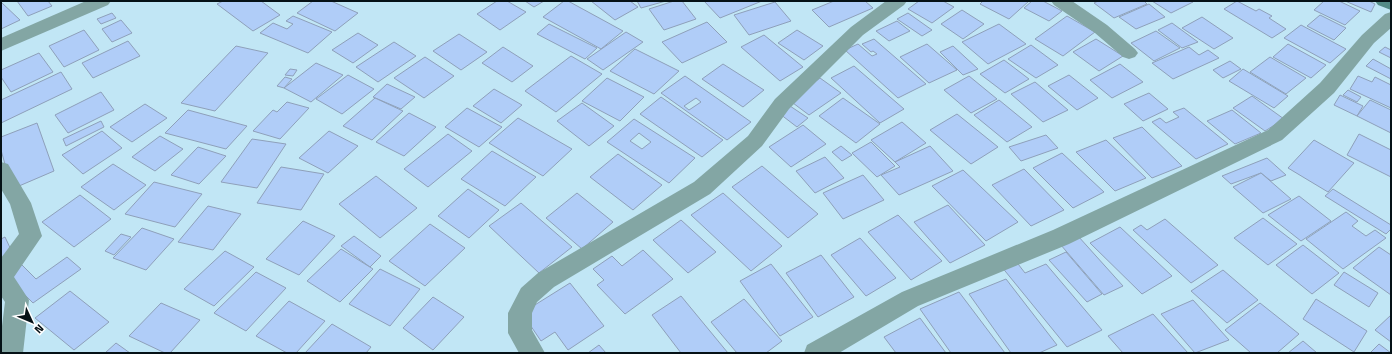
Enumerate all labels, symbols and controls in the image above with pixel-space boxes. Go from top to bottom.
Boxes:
north arrow [12,302,52,342]
text: N [31,321,48,337]

